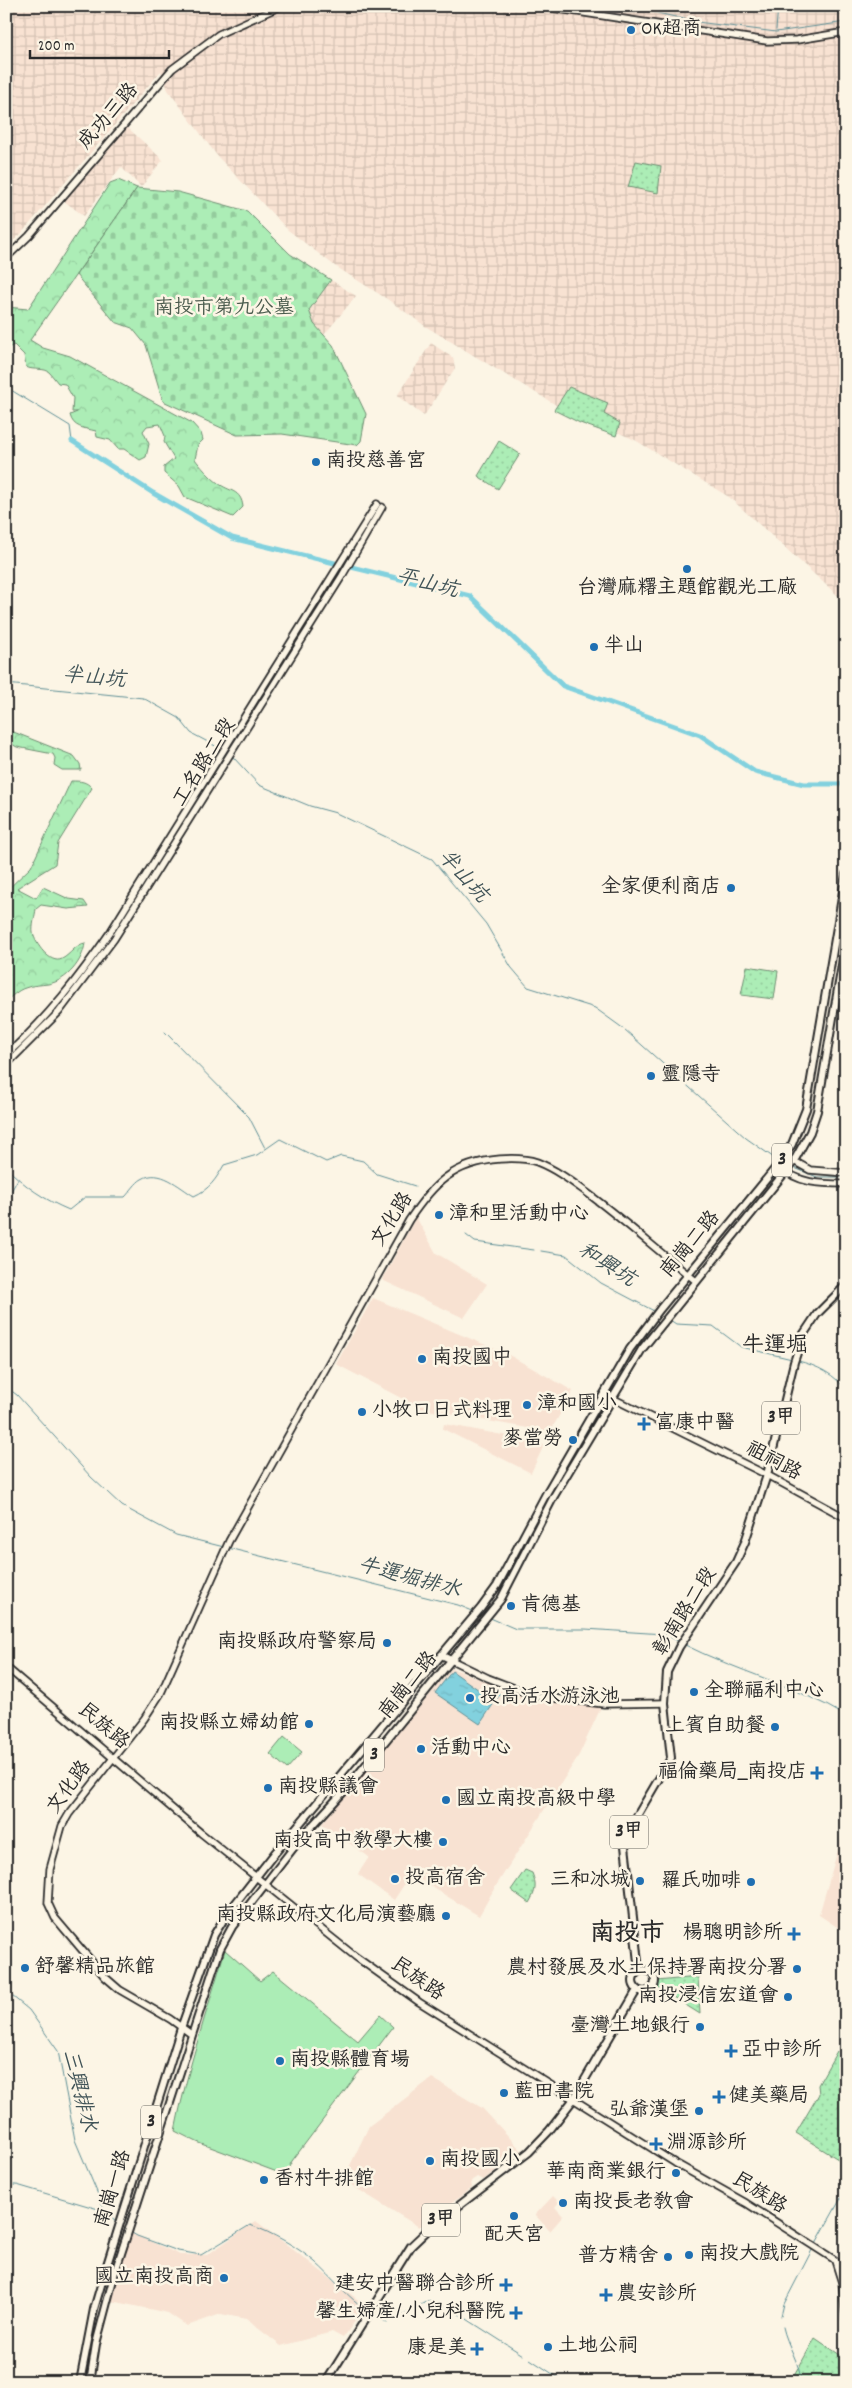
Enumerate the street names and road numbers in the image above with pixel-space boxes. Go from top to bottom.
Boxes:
street label: 成功三路 [72,77,146,156]
street label: 工名路二段 [167,713,243,813]
road number: 3 [772,1144,792,1176]
street label: 文化路 [365,1186,421,1253]
street label: 南崗二路 [655,1205,728,1285]
road number: 3甲 [762,1402,800,1435]
street label: 祖祠路 [740,1436,807,1489]
street label: 彰南路二段 [648,1562,724,1662]
street label: 南崗二路 [373,1645,446,1726]
street label: 民族路 [71,1697,136,1758]
road number: 3 [364,1738,384,1772]
street label: 文化路 [41,1755,100,1820]
road number: 3甲 [610,1815,648,1848]
street label: 民族路 [384,1951,450,2009]
road number: 3 [141,2106,161,2138]
street label: 南崗一路 [89,2146,139,2231]
street label: 民族路 [726,2166,793,2222]
road number: 3甲 [422,2204,460,2236]

